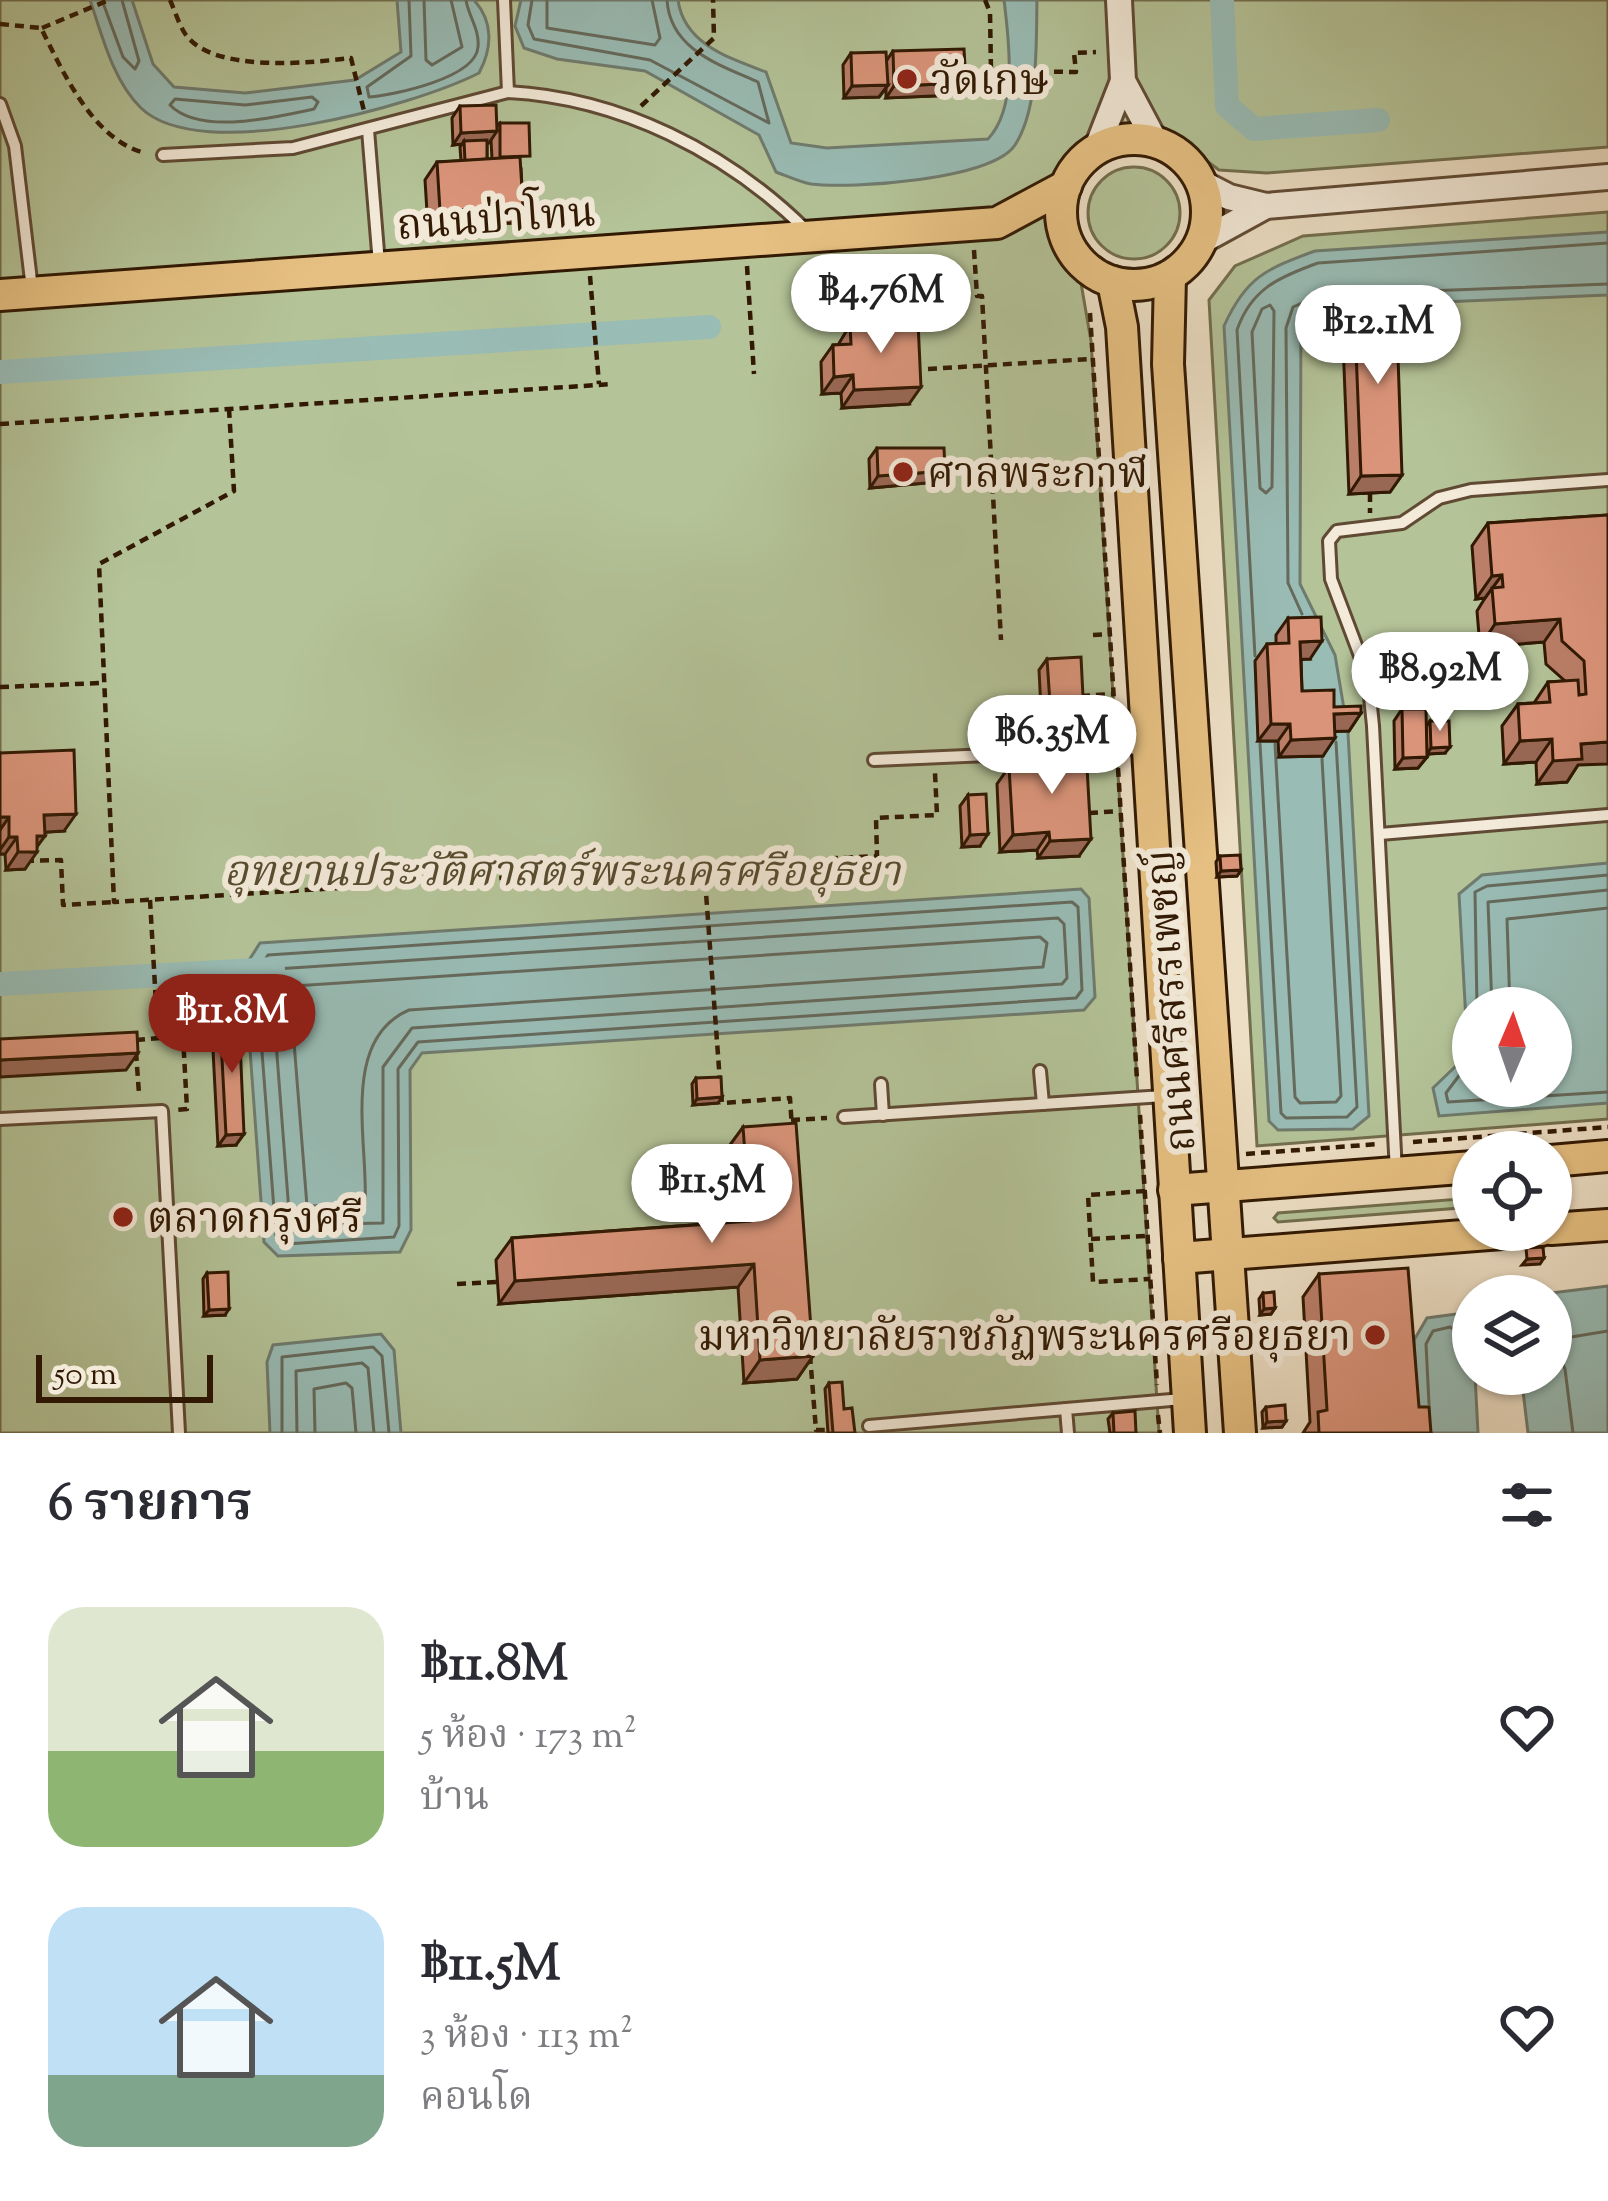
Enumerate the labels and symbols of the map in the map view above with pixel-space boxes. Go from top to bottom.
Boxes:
place label: วัดเกษ [931,54,1048,114]
marker: วัดเกษ [894,66,920,92]
street label: ถนนป่าโทน [395,181,598,259]
pin: ฿4.76M [783,254,979,356]
pin: ฿12.1M [1280,285,1476,387]
place label: ศาลพระกาฬ [927,447,1148,507]
marker: ศาลพระกาฬ [890,459,916,485]
pin: ฿8.92M [1342,632,1538,734]
pin: ฿6.35M [954,695,1150,797]
park label: อุทยานประวัติศาสตร์พระนครศรีอยุธยา [224,845,902,905]
street label: ถนนศรีสรรเพชญ์ [1134,848,1214,1154]
pin: ฿11.8M [134,974,330,1076]
north arrow [1452,987,1572,1107]
pin: ฿11.5M [614,1144,810,1246]
place label: ตลาดกรุงศรี [147,1192,362,1252]
marker: ตลาดกรุงศรี [110,1204,136,1230]
place label: มหาวิทยาลัยราชภัฏพระนครศรีอยุธยา [698,1310,1351,1370]
marker: มหาวิทยาลัยราชภัฏพระนครศรีอยุธยา [1362,1322,1388,1348]
scale bar [36,1349,213,1402]

